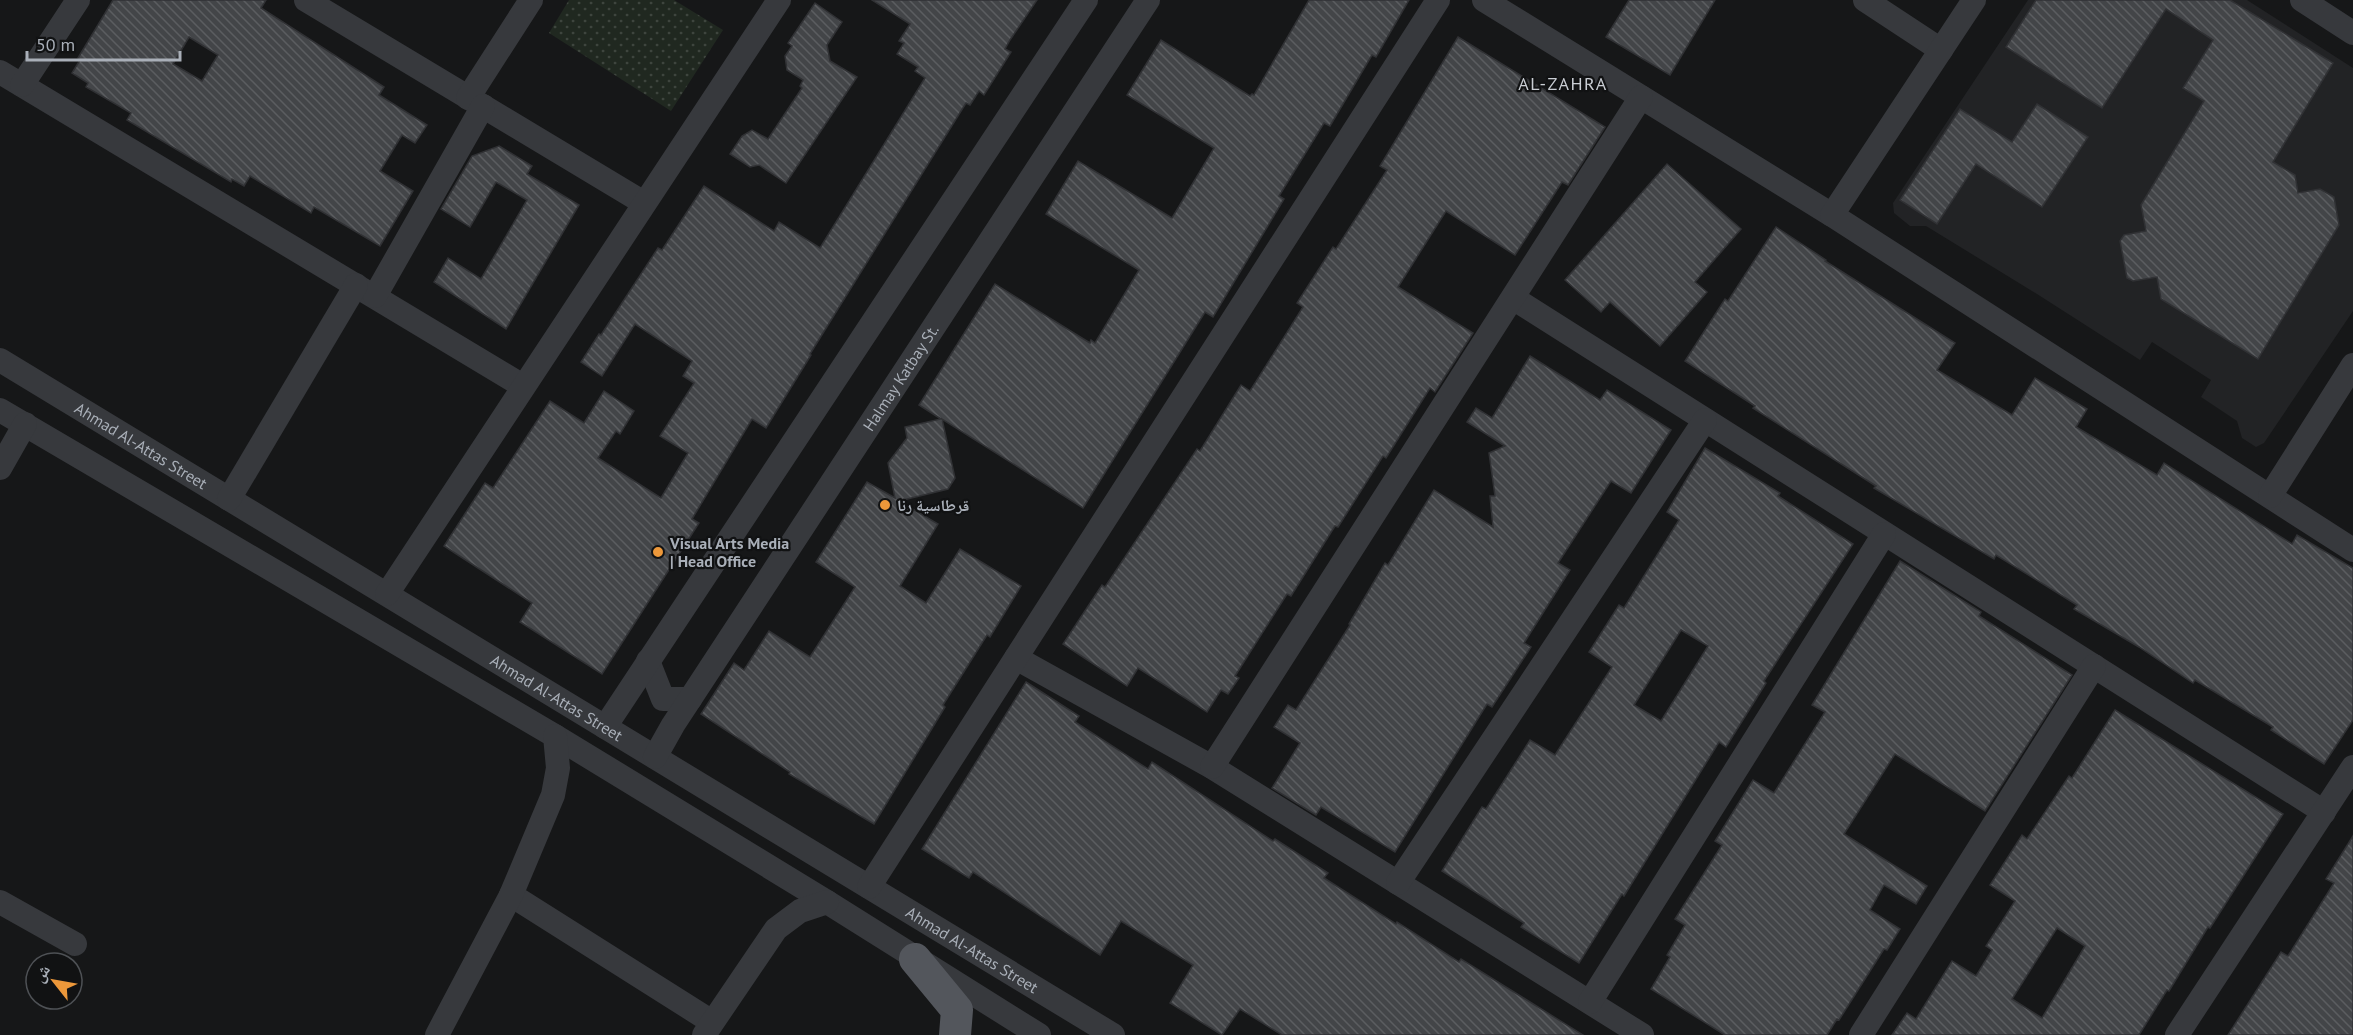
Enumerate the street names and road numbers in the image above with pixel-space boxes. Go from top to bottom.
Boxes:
street label: Halmay Katbay St. [858,320,943,435]
street label: Ahmad Al-Attas Street [71,398,211,494]
street label: Ahmad Al-Attas Street [487,650,627,746]
street label: Ahmad Al-Attas Street [902,902,1042,998]

